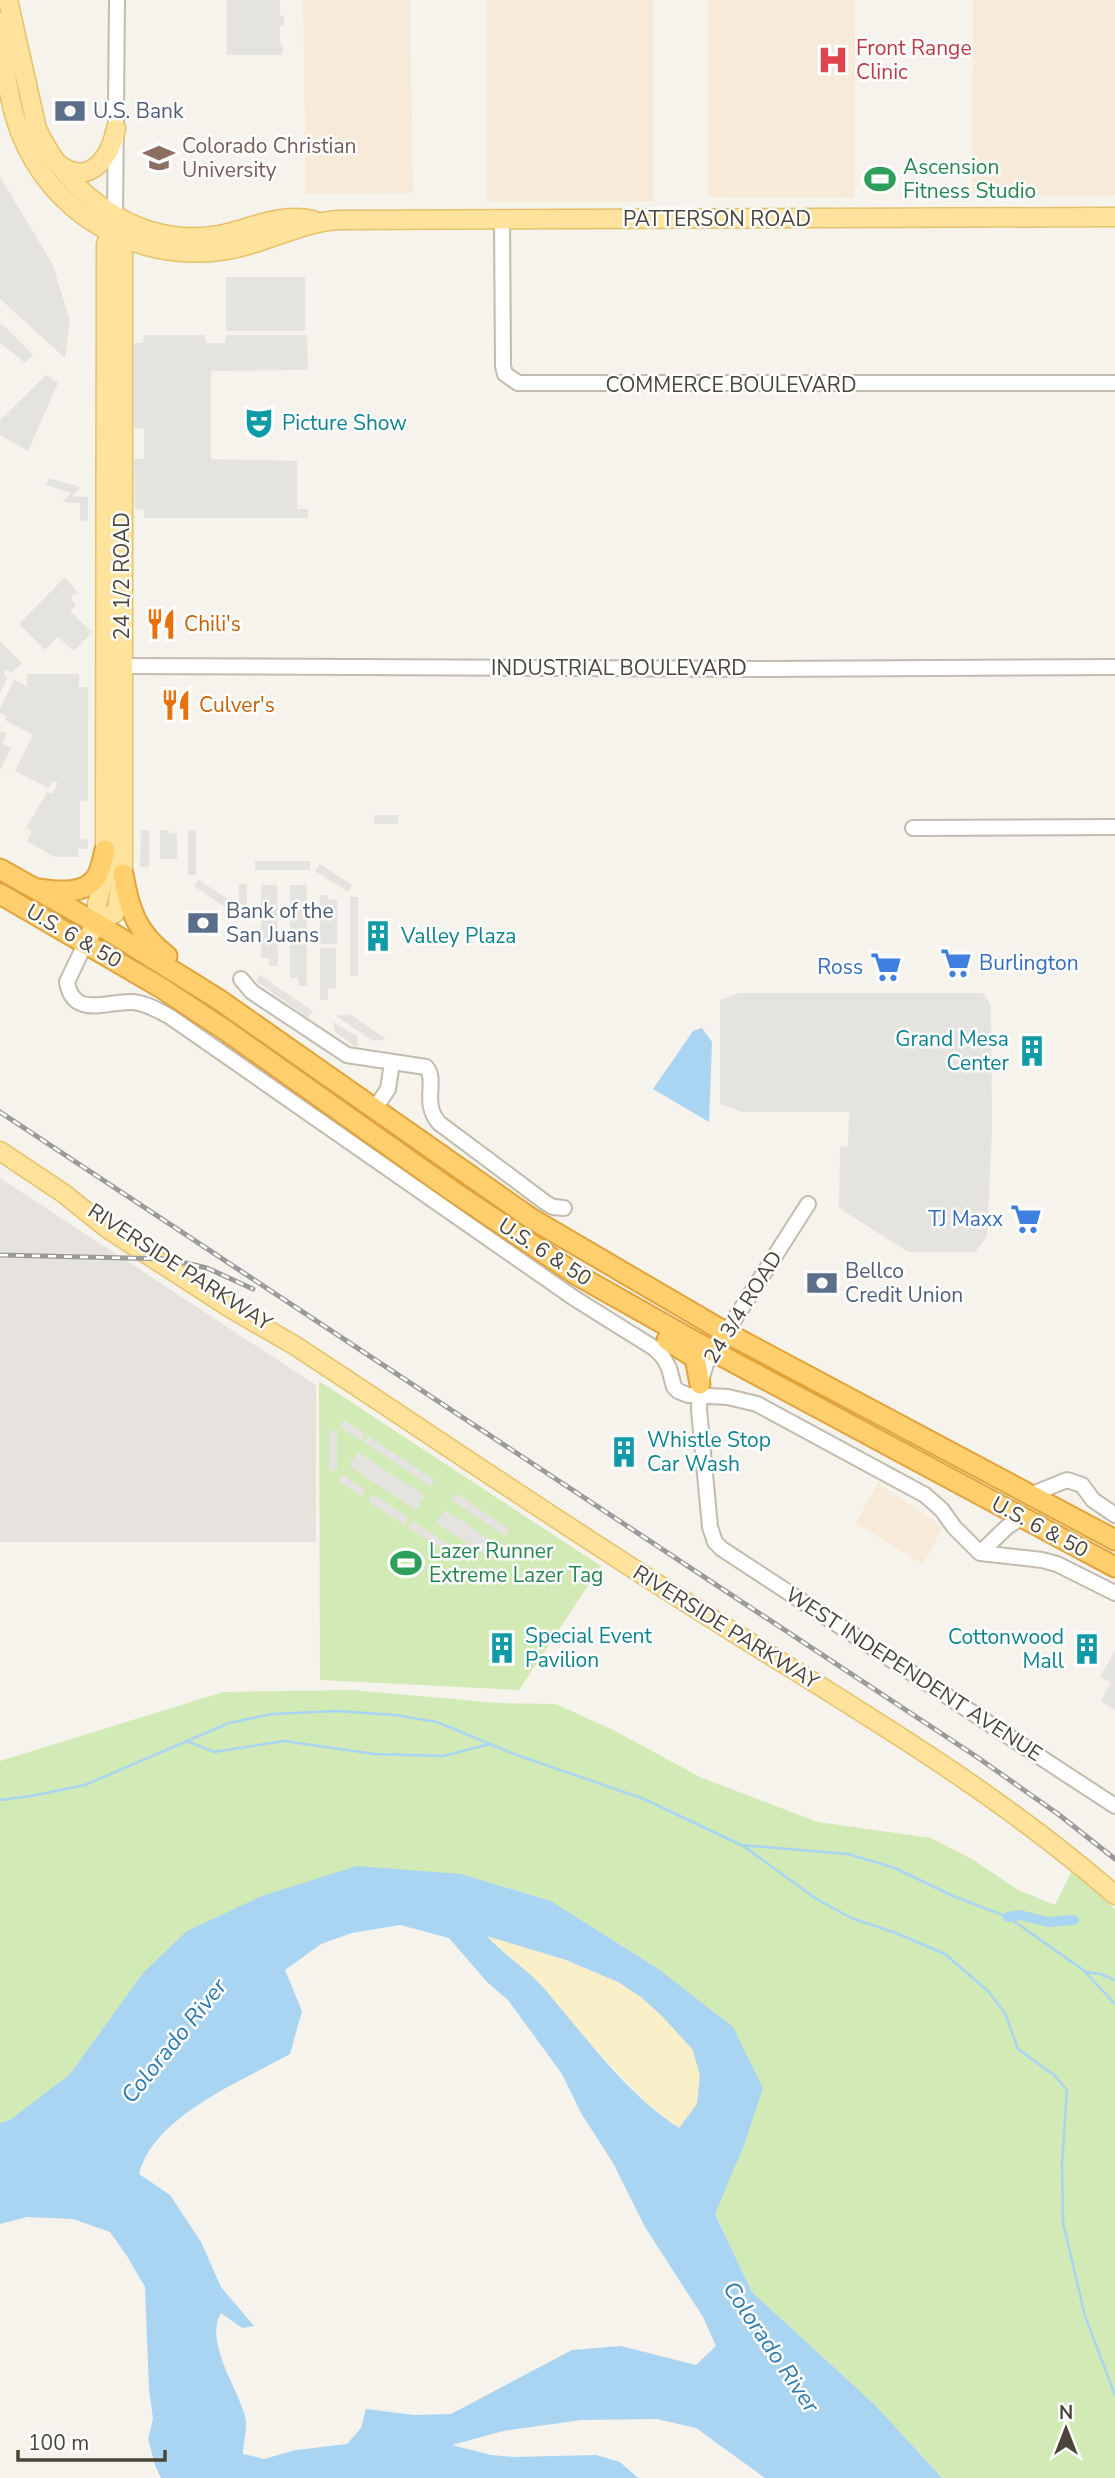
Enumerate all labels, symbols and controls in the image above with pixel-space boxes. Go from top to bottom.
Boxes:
place label: Front Range Clinic [856,34,972,86]
hospital icon: Front Range Clinic [816,43,850,77]
bank icon: U.S. Bank [53,94,87,128]
place label: U.S. Bank [93,97,184,125]
place label: Colorado Christian University [182,132,356,184]
school or university icon: Colorado Christian University [142,141,176,175]
place label: Ascension Fitness Studio [903,153,1036,205]
sports icon: Ascension Fitness Studio [863,162,897,196]
street label: PATTERSON ROAD [623,205,811,233]
street label: COMMERCE BOULEVARD [605,371,857,399]
theatre icon: Picture Show [242,406,276,440]
place label: Picture Show [282,409,407,437]
street label: 24 1/2 ROAD [108,512,136,640]
restaurant icon: Chili's [144,607,178,641]
place label: Chili's [184,610,241,638]
street label: INDUSTRIAL BOULEVARD [491,654,747,682]
restaurant icon: Culver's [159,688,193,722]
place label: Culver's [199,691,275,719]
street label: U.S. 6 & 50 [21,897,127,975]
place label: Bank of the San Juans [226,897,334,949]
bank icon: Bank of the San Juans [186,906,220,940]
building icon: Valley Plaza [361,919,395,953]
place label: Valley Plaza [400,922,516,950]
supermarket icon: Burlington [939,946,973,980]
place label: Burlington [979,949,1079,977]
supermarket icon: Ross [869,950,903,984]
place label: Ross [817,953,863,981]
place label: Grand Mesa Center [895,1025,1009,1077]
building icon: Grand Mesa Center [1015,1034,1049,1068]
street label: RIVERSIDE PARKWAY [83,1197,278,1337]
supermarket icon: TJ Maxx [1009,1202,1043,1236]
place label: TJ Maxx [928,1205,1003,1233]
street label: U.S. 6 & 50 [493,1211,597,1293]
street label: 24 3/4 ROAD [697,1245,789,1369]
place label: Bellco Credit Union [845,1257,963,1309]
bank icon: Bellco Credit Union [805,1266,839,1300]
place label: Whistle Stop Car Wash [647,1426,771,1478]
building icon: Whistle Stop Car Wash [607,1435,641,1469]
street label: U.S. 6 & 50 [987,1490,1093,1564]
place label: Lazer Runner Extreme Lazer Tag [429,1537,603,1589]
sports icon: Lazer Runner Extreme Lazer Tag [389,1546,423,1580]
street label: RIVERSIDE PARKWAY [628,1558,825,1696]
street label: WEST INDEPENDENT AVENUE [780,1580,1048,1768]
place label: Special Event Pavilion [525,1622,652,1674]
place label: Cottonwood Mall [948,1623,1065,1675]
building icon: Special Event Pavilion [485,1631,519,1665]
building icon: Cottonwood Mall [1070,1632,1104,1666]
water label: Colorado River [114,1972,234,2110]
water label: Colorado River [716,2275,827,2419]
north arrow [1031,2394,1101,2464]
text: N [1059,2400,1073,2426]
scale bar [18,2418,164,2462]
text: 100 m [28,2429,89,2457]

